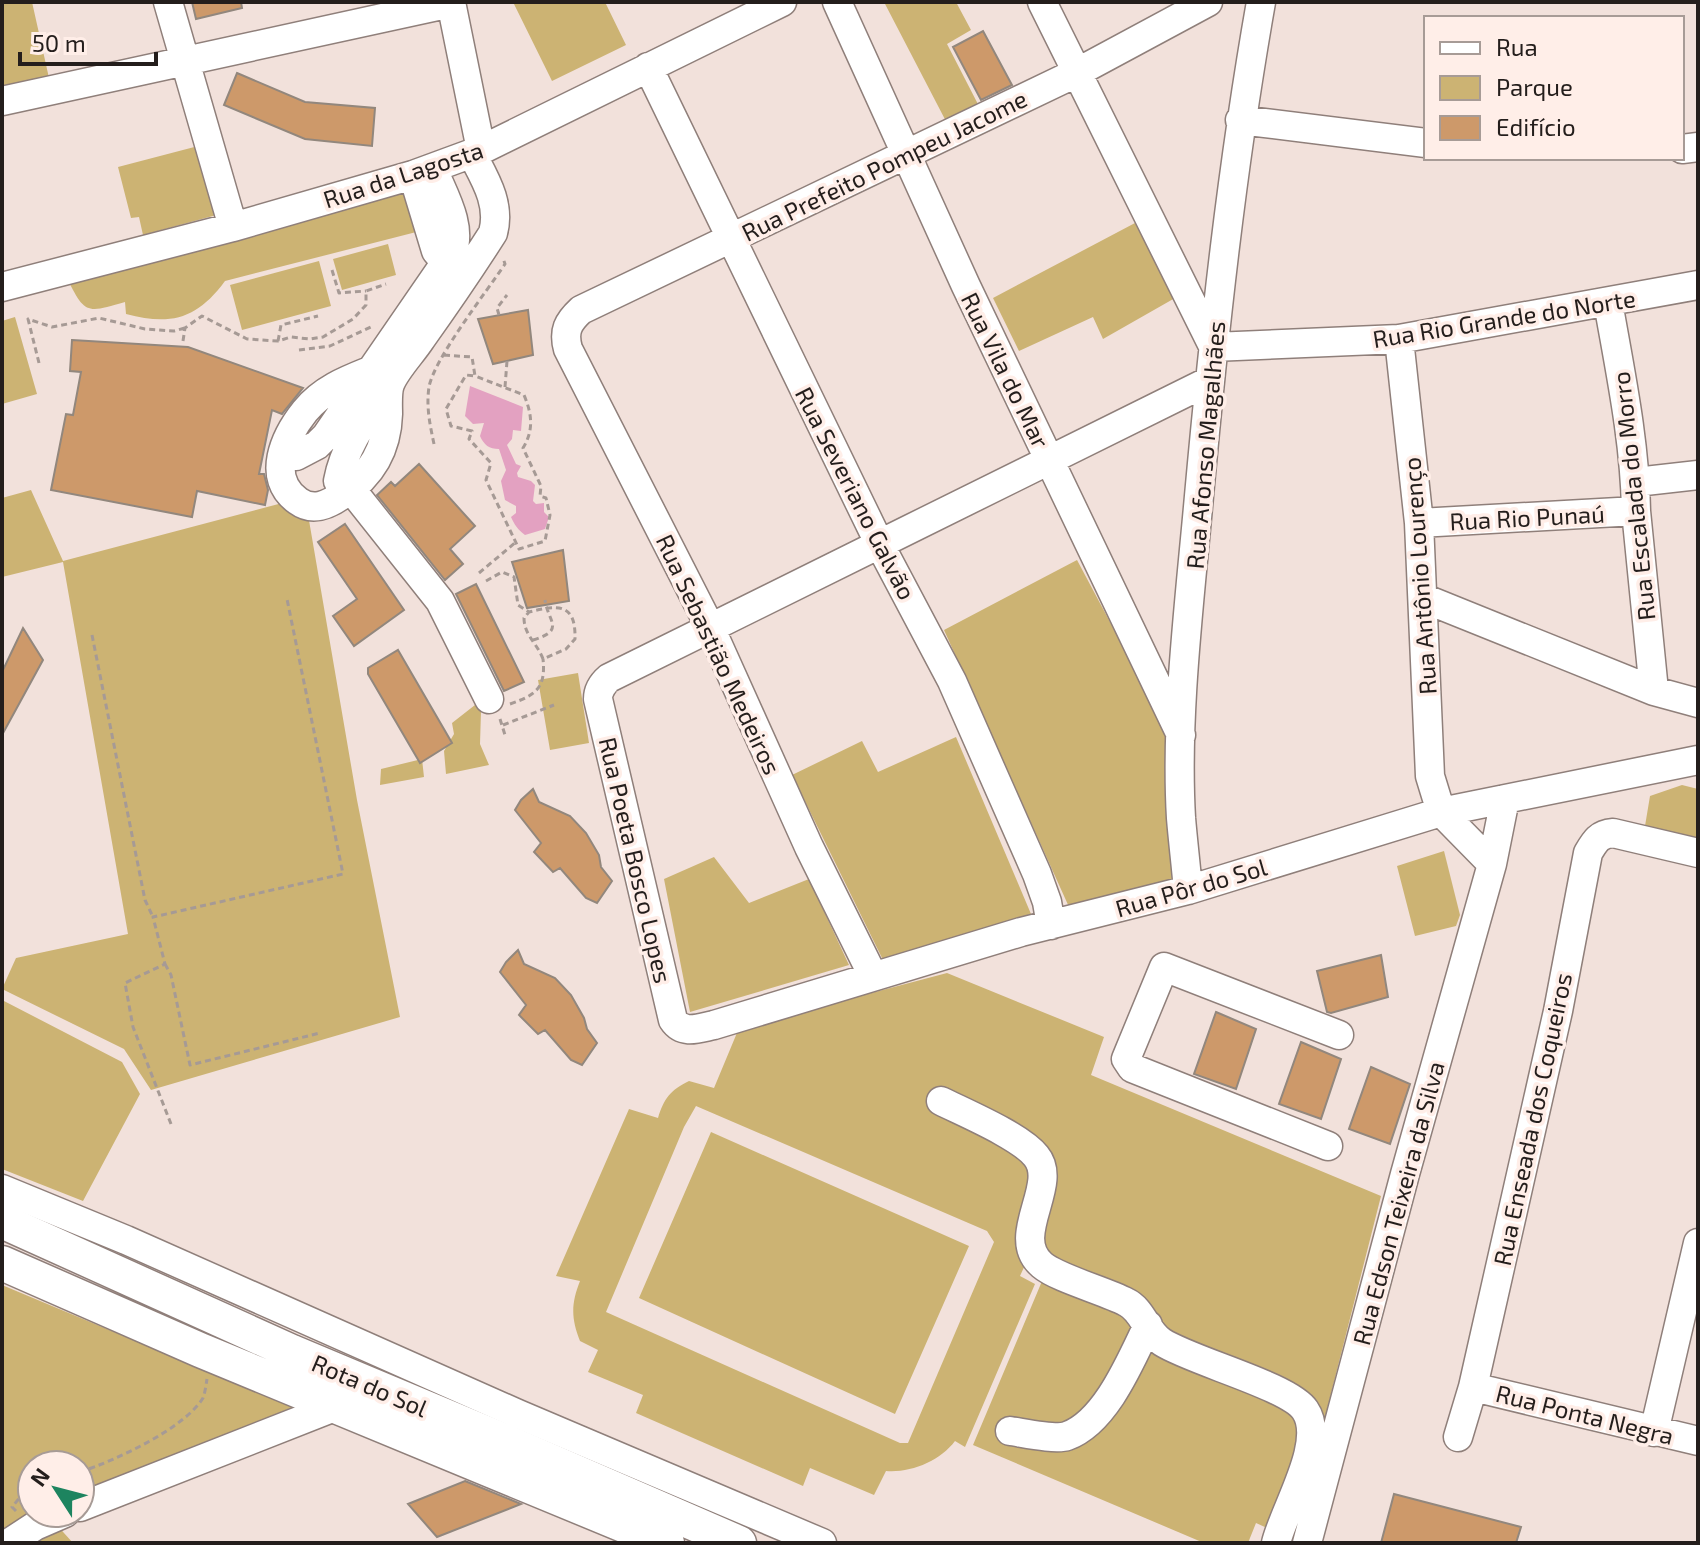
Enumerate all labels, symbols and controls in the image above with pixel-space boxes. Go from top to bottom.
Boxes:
scale bar [20,16,156,66]
legend [1424,16,1684,160]
text: 50 m [32,28,86,57]
text: Rua [1496,32,1538,61]
text: Parque [1496,72,1573,101]
street label: Rua Prefeito Pompeu Jacome [737,83,1031,247]
text: Edifício [1496,112,1576,141]
street label: Rua da Lagosta [319,135,487,213]
street label: Rua Rio Grande do Norte [1371,283,1637,353]
street label: Rua Vila do Mar [956,288,1056,453]
street label: Rua Afonso Magalhães [1180,320,1230,570]
street label: Rua Escalada do Morro [1606,370,1660,622]
street label: Rua Severiano Galvão [790,382,922,604]
street label: Rua Antônio Lourenço [1396,456,1443,696]
street label: Rua Rio Punaú [1449,498,1605,536]
street label: Rua Sebastião Medeiros [651,529,787,779]
street label: Rua Poeta Bosco Lopes [594,734,678,986]
street label: Rua Pôr do Sol [1112,852,1270,922]
street label: Rua Enseada dos Coqueiros [1487,970,1577,1268]
street label: Rua Edson Teixeira da Silva [1346,1058,1450,1348]
street label: Rota do Sol [308,1348,432,1422]
street label: Rua Ponta Negra [1493,1378,1677,1450]
north arrow [16,1449,96,1529]
text: N [24,1463,54,1491]

